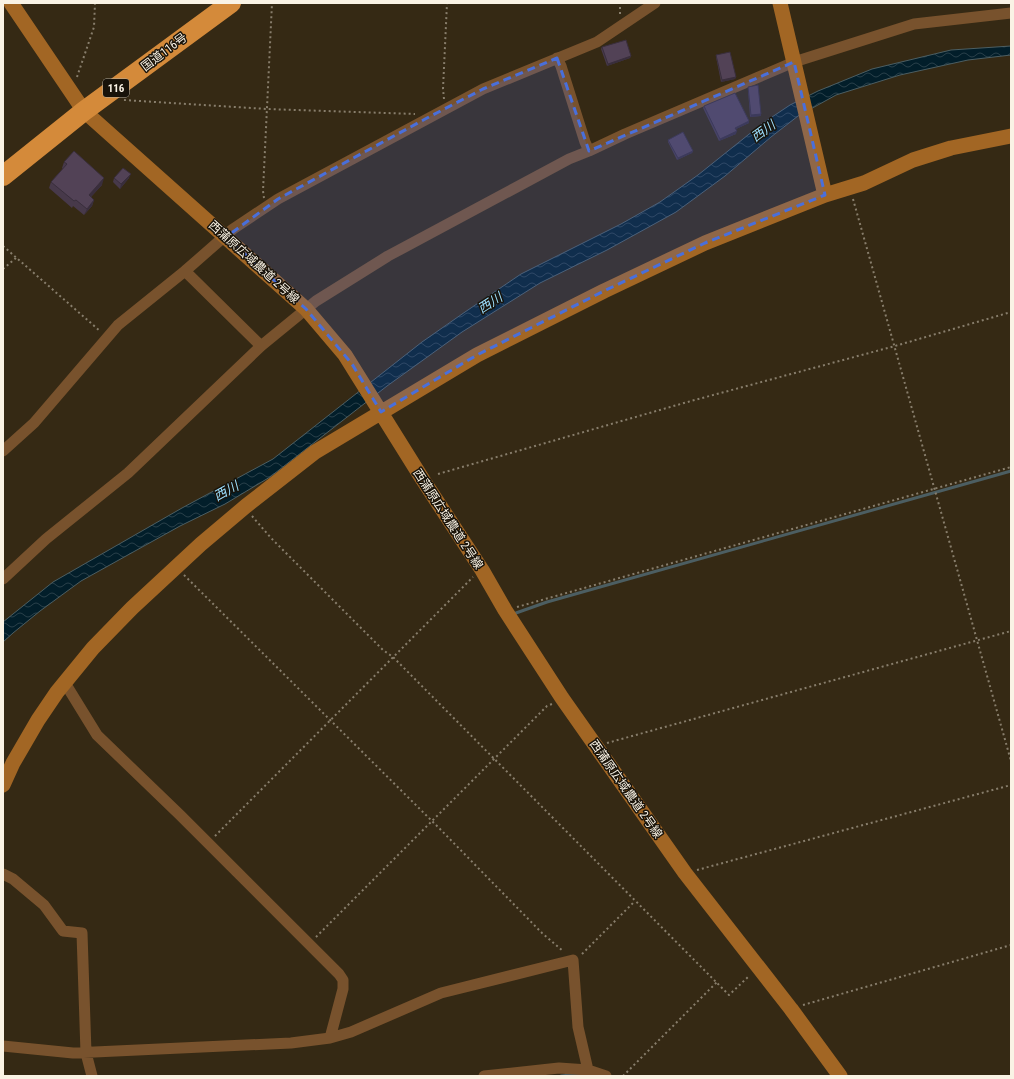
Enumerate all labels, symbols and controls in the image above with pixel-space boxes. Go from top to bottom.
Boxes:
street label: 国道116号 [138,30,190,74]
road number: 116 [103,79,129,97]
water label: 西川 [748,116,780,145]
street label: 西蒲原広域農道 2号線 [206,218,302,306]
water label: 西川 [475,289,507,316]
street label: 西蒲原広域農道 2号線 [410,466,486,572]
water label: 西川 [211,477,243,504]
street label: 西蒲原広域農道 2号線 [587,737,665,841]

